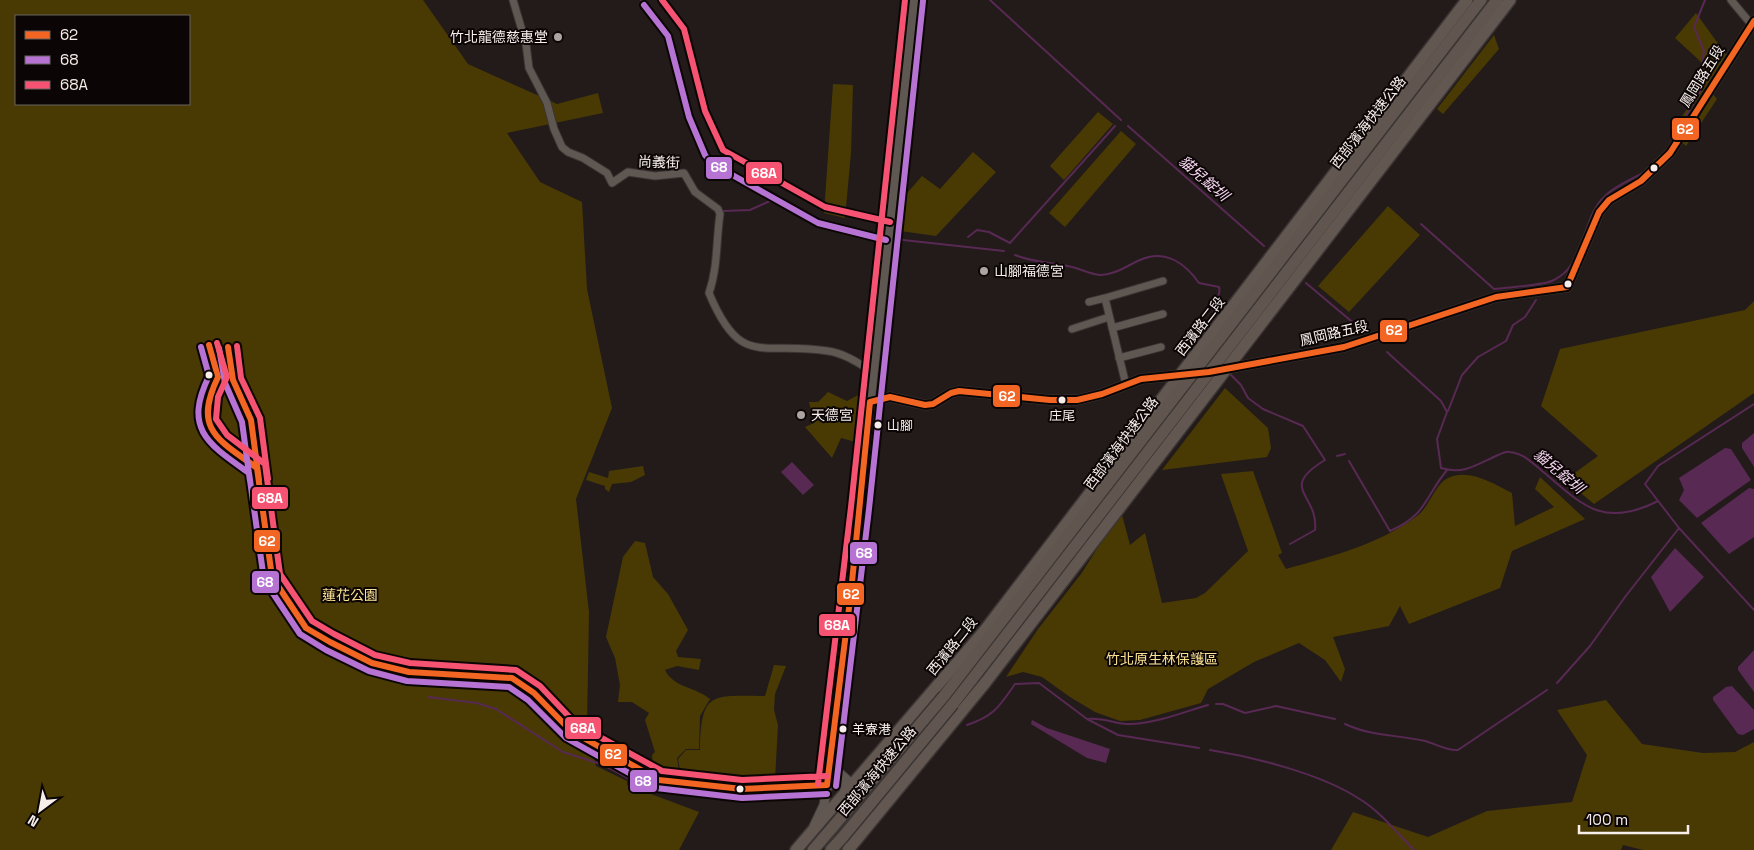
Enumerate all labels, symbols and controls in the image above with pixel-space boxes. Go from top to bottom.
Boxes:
legend [15,15,190,105]
text: 62 [60,25,78,44]
place label: 竹北龍德慈惠堂 [450,28,548,46]
marker: 竹北龍德慈惠堂 [552,31,564,43]
street label: 鳳岡路五段 [1676,42,1728,110]
text: 68 [60,50,79,69]
street label: 西部濱海快速公路 [1326,72,1410,172]
text: 68A [60,75,89,94]
line badge: 62 [1671,117,1700,141]
text: 62 [1677,120,1693,138]
water label: 貓兒錠圳 [1175,151,1234,206]
street label: 尚義街 [638,152,680,172]
line badge: 68 [705,156,733,180]
text: 68 [710,158,728,176]
line badge: 68A [745,161,783,185]
unlabelled marker [1649,163,1659,173]
text: 68A [751,164,777,182]
place label: 山腳福德宮 [994,262,1064,280]
marker: 山腳福德宮 [978,265,990,277]
unlabelled marker [1563,279,1573,289]
street label: 西濱路二段 [1171,293,1229,359]
street label: 鳳岡路五段 [1298,316,1370,350]
line badge: 62 [1379,319,1408,343]
text: 62 [1386,321,1402,339]
unlabelled marker [204,370,214,380]
line badge: 62 [992,384,1021,408]
text: 62 [999,387,1015,405]
street label: 西部濱海快速公路 [1080,393,1162,493]
marker: 庄尾 [1057,395,1067,405]
place label: 天德宮 [811,406,853,424]
place label: 庄尾 [1049,407,1075,424]
marker: 天德宮 [795,409,807,421]
place label: 山腳 [887,417,913,434]
marker: 山腳 [873,420,883,430]
water label: 貓兒錠圳 [1530,444,1590,499]
line badge: 68A [251,486,289,510]
text: 68A [257,489,283,507]
line badge: 62 [253,529,281,553]
text: 62 [259,532,275,550]
line badge: 68 [849,541,878,565]
text: 68 [855,544,873,562]
line badge: 68 [251,570,280,594]
text: 68 [256,573,274,591]
line badge: 62 [836,582,865,606]
text: 62 [843,585,859,603]
park label: 蓮花公園 [322,586,378,604]
line badge: 68A [818,613,856,637]
street label: 西濱路二段 [923,613,981,679]
text: 68A [824,616,850,634]
park label: 竹北原生林保護區 [1106,650,1218,668]
line badge: 68A [564,716,602,740]
text: 68A [570,719,596,737]
place label: 羊寮港 [852,721,891,738]
street label: 西部濱海快速公路 [834,722,920,820]
marker: 羊寮港 [838,724,848,734]
line badge: 62 [599,743,628,767]
text: 62 [605,745,621,763]
line badge: 68 [629,769,658,793]
text: 68 [634,772,652,790]
unlabelled marker [735,784,745,794]
north arrow [15,785,65,835]
scale bar [1579,802,1688,834]
text: 100 m [1586,810,1628,829]
text: N [24,811,42,831]

